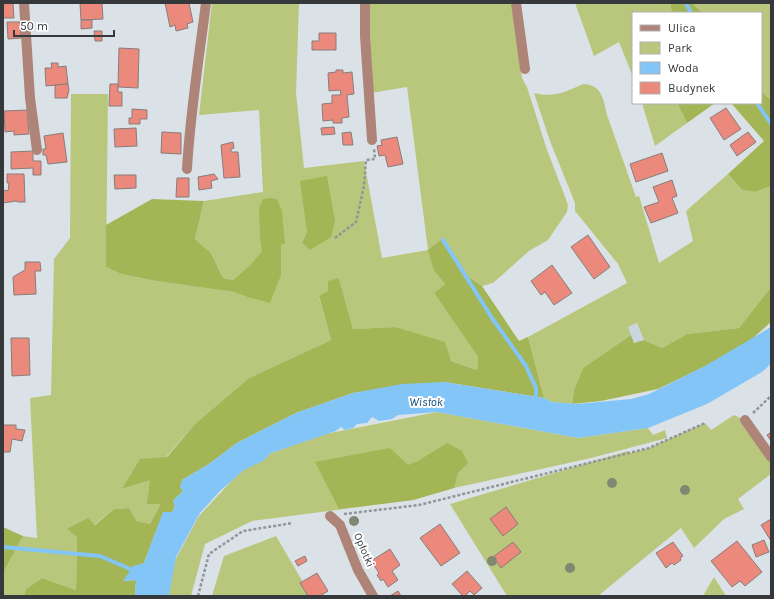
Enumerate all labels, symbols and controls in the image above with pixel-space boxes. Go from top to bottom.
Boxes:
scale bar [14,12,114,38]
legend [632,12,762,104]
text: 50 m [20,19,48,33]
text: Ulica [668,21,696,35]
text: Park [668,41,693,55]
text: Woda [668,61,699,75]
text: Budynek [668,81,716,95]
water label: Wisłok [409,395,444,409]
street label: Opłotki [351,531,377,569]

